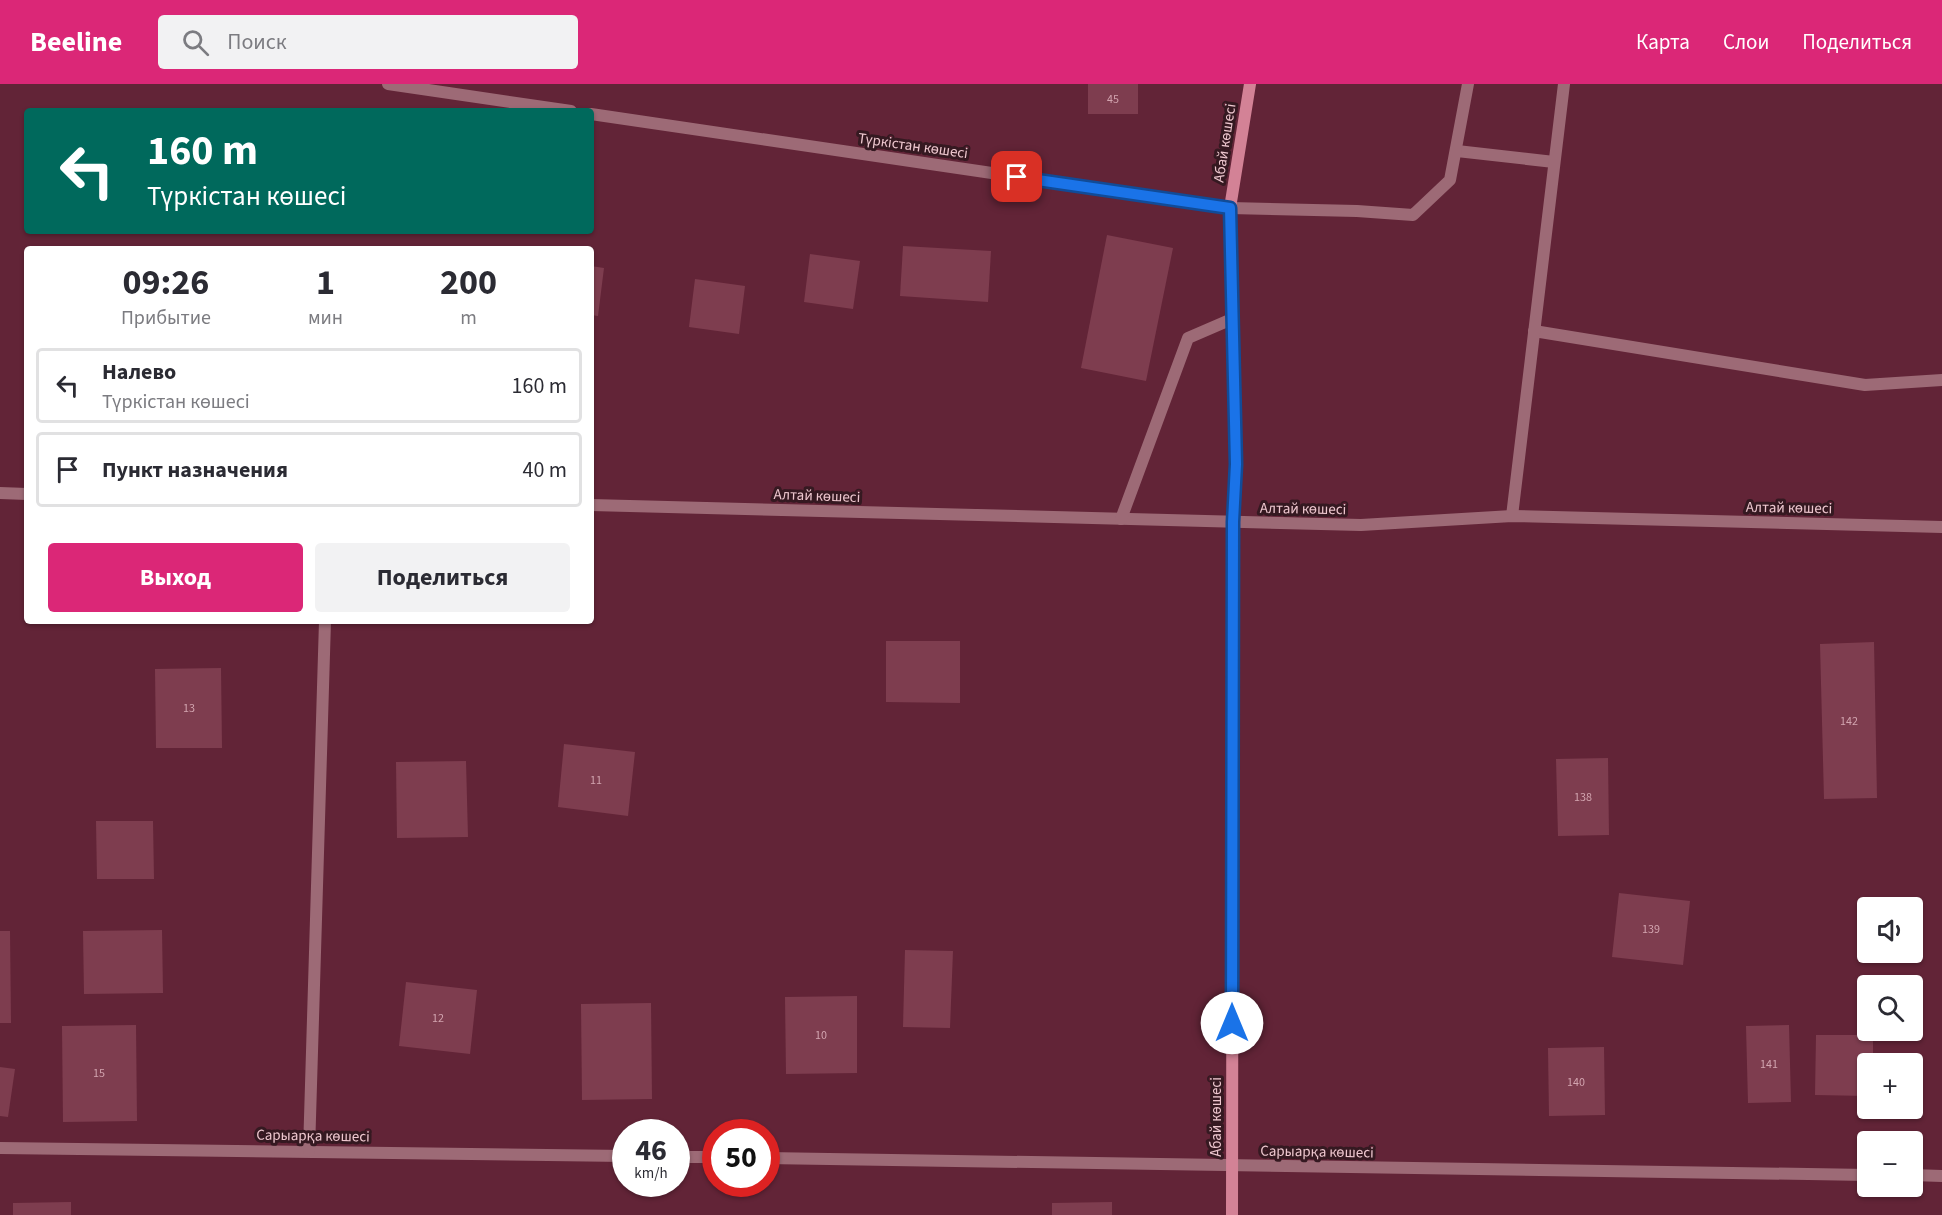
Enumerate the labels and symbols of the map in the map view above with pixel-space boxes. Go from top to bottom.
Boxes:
house number: 45 [1107,91,1119,108]
street label: Абай көшесі [1208,102,1242,184]
street label: Түркістан көшесі [857,128,969,164]
pin [991,151,1042,202]
street label: Алтай көшесі [773,484,861,508]
street label: Алтай көшесі [1746,497,1832,519]
street label: Алтай көшесі [1260,498,1346,520]
house number: 13 [183,700,195,717]
house number: 142 [1840,713,1858,730]
house number: 11 [590,772,602,789]
house number: 138 [1574,789,1592,806]
house number: 139 [1642,921,1660,938]
position arrow [1200,991,1264,1055]
house number: 12 [432,1010,444,1027]
house number: 10 [815,1027,827,1044]
house number: 141 [1760,1056,1778,1073]
house number: 15 [93,1065,105,1082]
house number: 140 [1567,1074,1585,1091]
street label: Абай көшесі [1206,1077,1227,1157]
speed limit sign: 50 [702,1119,780,1197]
street label: Сарыарқа көшесі [256,1125,370,1147]
street label: Сарыарқа көшесі [1260,1141,1374,1163]

